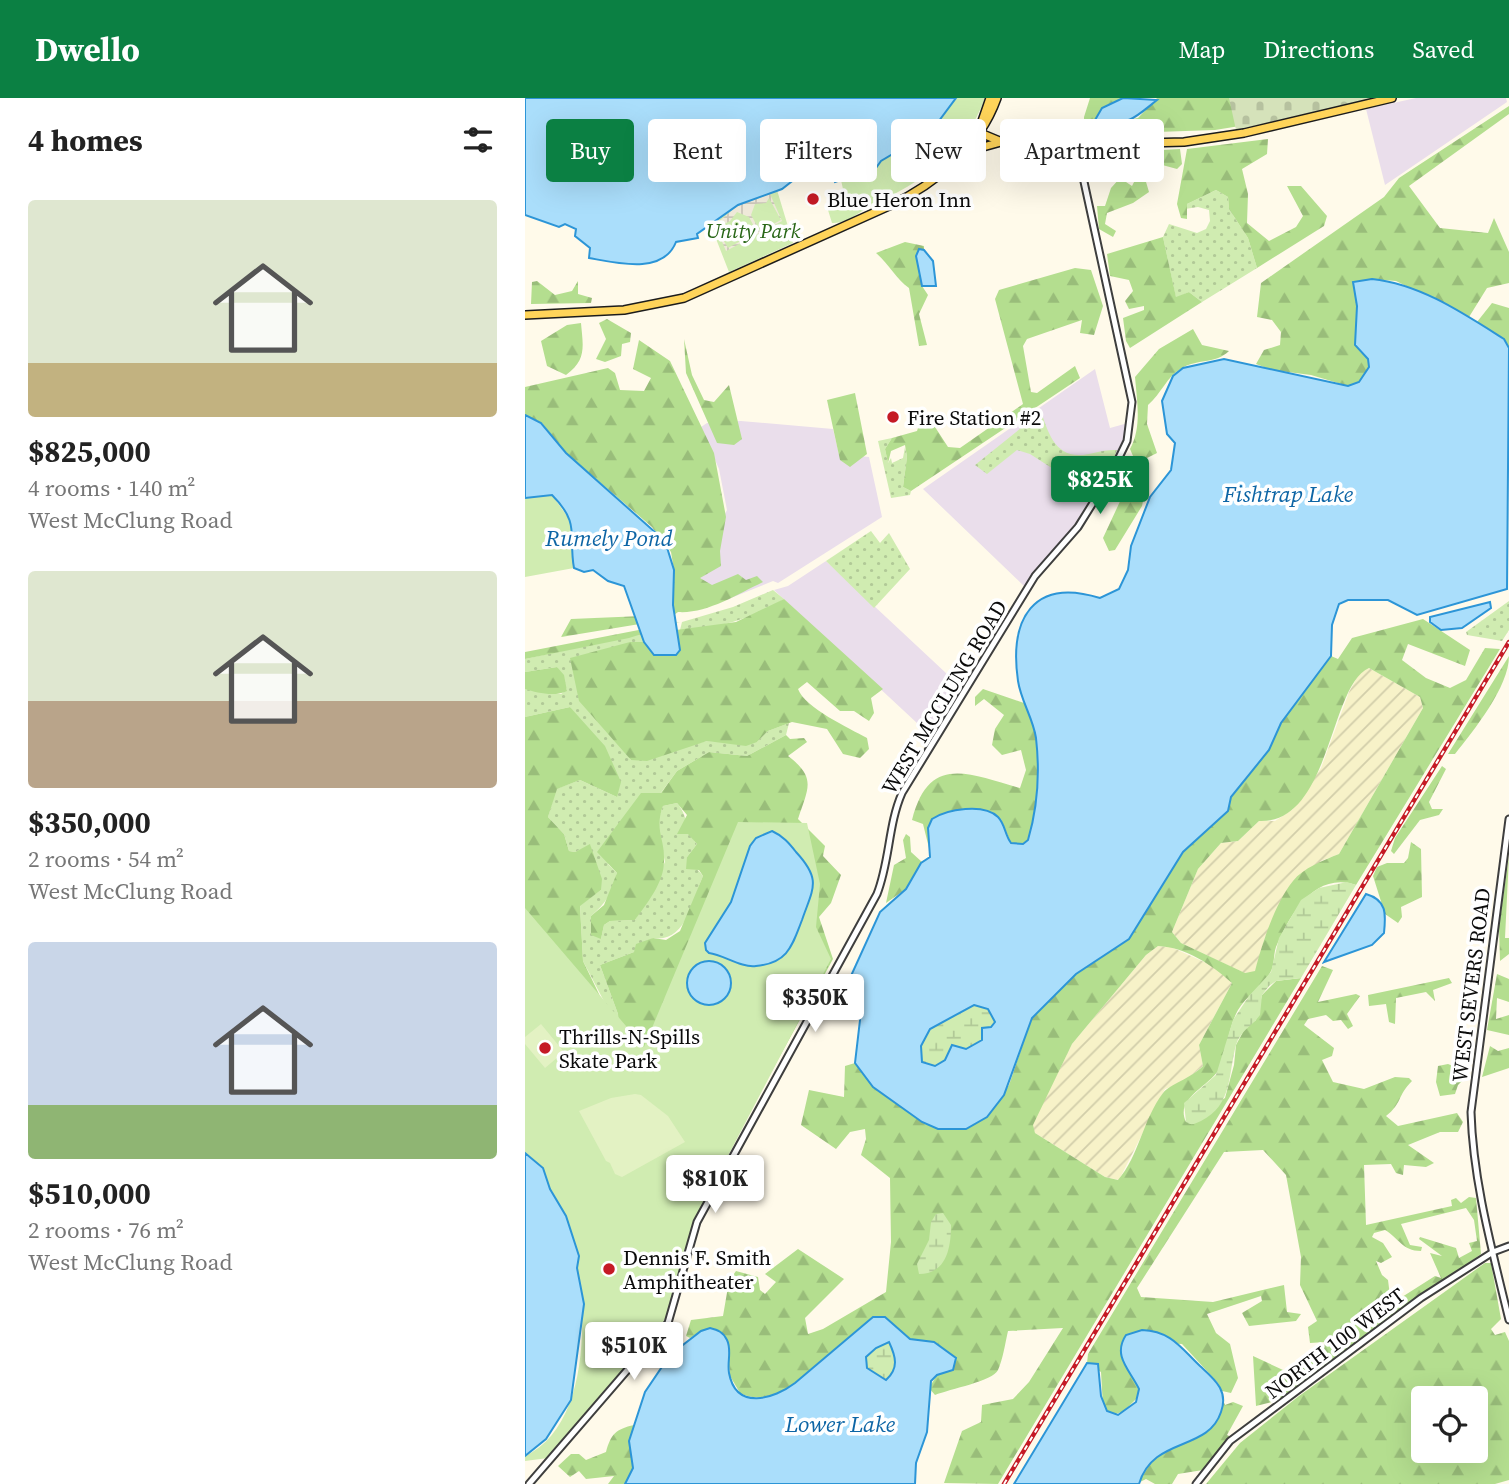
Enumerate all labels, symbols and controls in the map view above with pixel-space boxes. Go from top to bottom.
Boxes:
text: Dwello [35,27,140,72]
text: Map [1178,33,1225,66]
text: Directions [1263,33,1374,66]
text: Saved [1412,33,1474,66]
chip: Buy [546,119,634,182]
chip: Rent [648,119,746,182]
chip: Filters [760,119,877,182]
chip: New [891,119,986,182]
chip: Apartment [1000,119,1164,182]
text: 4 homes [28,120,143,161]
icon: filters [459,121,497,159]
place label: Blue Heron Inn [827,185,972,214]
marker: Blue Heron Inn [805,191,821,207]
park label: Unity Park [706,216,800,245]
icon: home [200,245,326,371]
place label: Fire Station #2 [907,403,1041,432]
marker: Fire Station #2 [885,409,901,425]
text: $825,000 [28,431,151,472]
pin: $825K [1051,456,1149,516]
text: $825K [1067,463,1133,495]
text: 4 rooms · 140 m² [28,472,195,504]
water label: Fishtrap Lake [1222,478,1354,510]
text: West McClung Road [28,504,232,536]
water label: Rumely Pond [544,522,673,554]
street label: WEST MCCLUNG ROAD [874,594,1014,800]
icon: home [200,616,326,742]
text: $350,000 [28,802,151,843]
text: 2 rooms · 54 m² [28,843,184,875]
text: West McClung Road [28,875,232,907]
street label: WEST SEVERS ROAD [1445,886,1497,1084]
pin: $350K [766,974,864,1034]
text: $350K [782,981,848,1013]
icon: home [200,987,326,1113]
place label: Thrills-N-Spills Skate Park [559,1022,700,1075]
marker: Thrills-N-Spills Skate Park [537,1040,553,1056]
pin: $810K [666,1156,764,1215]
text: $810K [682,1162,748,1194]
text: $510,000 [28,1173,151,1214]
text: 2 rooms · 76 m² [28,1214,184,1246]
place label: Dennis F. Smith Amphitheater [623,1243,771,1296]
text: West McClung Road [28,1246,232,1278]
marker: Dennis F. Smith Amphitheater [601,1261,617,1277]
street label: NORTH 100 WEST [1259,1281,1411,1405]
pin: $510K [585,1322,683,1382]
text: $510K [601,1329,667,1361]
map controls [1411,1386,1488,1463]
button: locate [1411,1386,1488,1463]
water label: Lower Lake [784,1408,896,1440]

